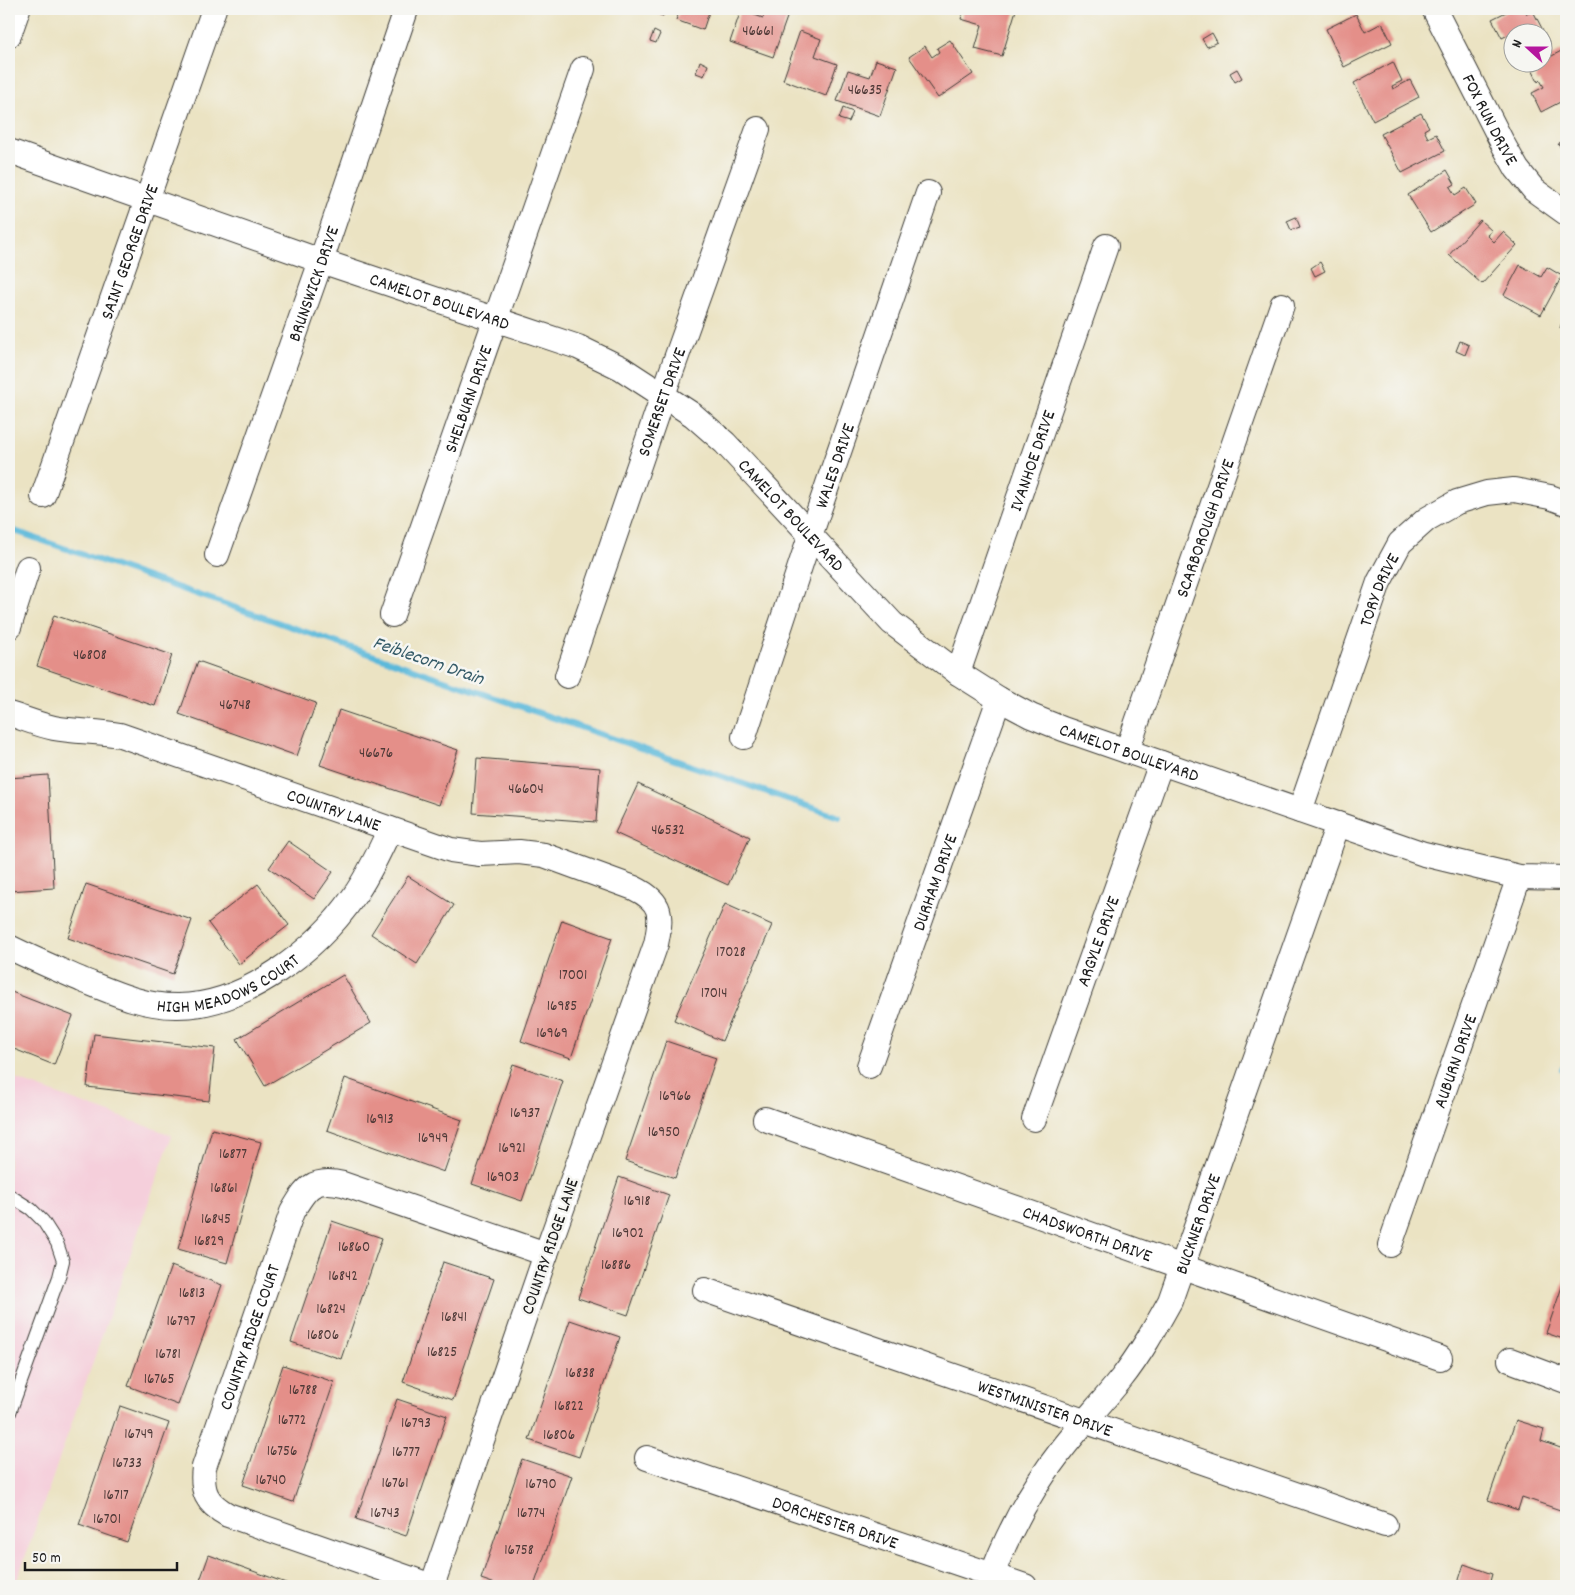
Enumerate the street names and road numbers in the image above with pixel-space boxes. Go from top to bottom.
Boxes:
street label: FOX RUN DRIVE [1454,70,1523,171]
street label: SAINT GEORGE DRIVE [96,181,166,324]
street label: BRUNSWICK DRIVE [283,223,347,345]
street label: CAMELOT BOULEVARD [366,268,512,338]
street label: SHELBURN DRIVE [440,343,500,457]
street label: SOMERSET DRIVE [633,345,694,460]
street label: IVANHOE DRIVE [1005,407,1063,515]
street label: WALES DRIVE [810,421,863,512]
street label: CAMELOT BOULEVARD [731,454,849,579]
street label: SCARBOROUGH DRIVE [1171,456,1242,602]
street label: TORY DRIVE [1355,549,1407,630]
street label: CAMELOT BOULEVARD [1055,719,1202,790]
street label: COUNTRY LANE [283,784,383,840]
street label: DURHAM DRIVE [908,831,965,935]
street label: ARGYLE DRIVE [1072,893,1128,991]
street label: HIGH MEADOWS COURT [155,949,306,1021]
street label: AUBURN DRIVE [1429,1011,1485,1112]
street label: BUCKNER DRIVE [1170,1171,1229,1278]
street label: COUNTRY RIDGE LANE [516,1175,586,1318]
street label: CHADSWORTH DRIVE [1018,1201,1155,1270]
street label: COUNTRY RIDGE COURT [215,1262,288,1414]
street label: WESTMINISTER DRIVE [974,1375,1115,1445]
street label: DORCHESTER DRIVE [768,1491,901,1557]

